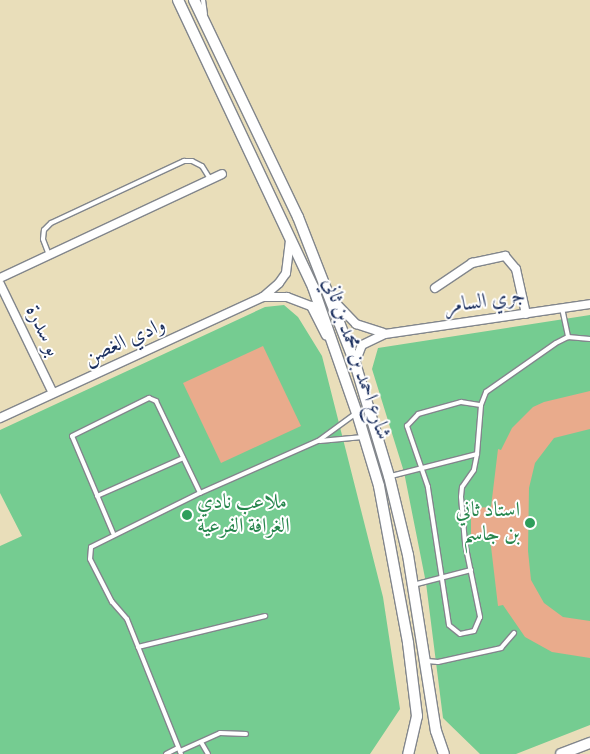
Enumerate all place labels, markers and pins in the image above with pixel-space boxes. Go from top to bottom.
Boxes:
place label: ملاعب نادي الغرافة الفرعية [197,490,290,540]
place label: استاد ثاني بن جاسم [455,498,520,548]
marker: ملاعب نادي الغرافة الفرعية [181,509,193,521]
marker: استاد ثاني بن جاسم [524,517,536,529]

